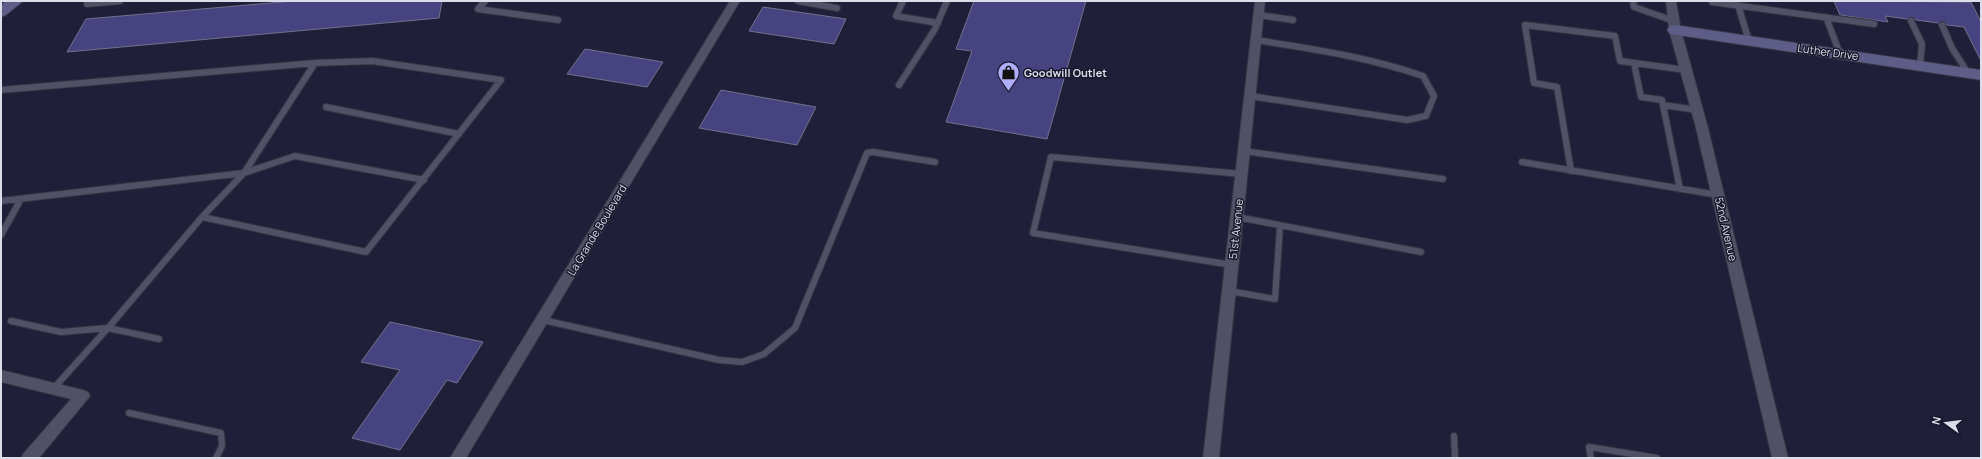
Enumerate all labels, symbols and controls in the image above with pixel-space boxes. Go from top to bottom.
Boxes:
street label: Luther Drive [1797,40,1860,63]
shop icon: Goodwill Outlet [995,60,1021,93]
place label: Goodwill Outlet [1024,65,1107,80]
street label: La Grande Boulevard [563,182,630,278]
street label: 52nd Avenue [1712,195,1741,263]
street label: 51st Avenue [1225,197,1246,260]
north arrow [1926,403,1966,443]
text: N [1928,415,1944,426]

